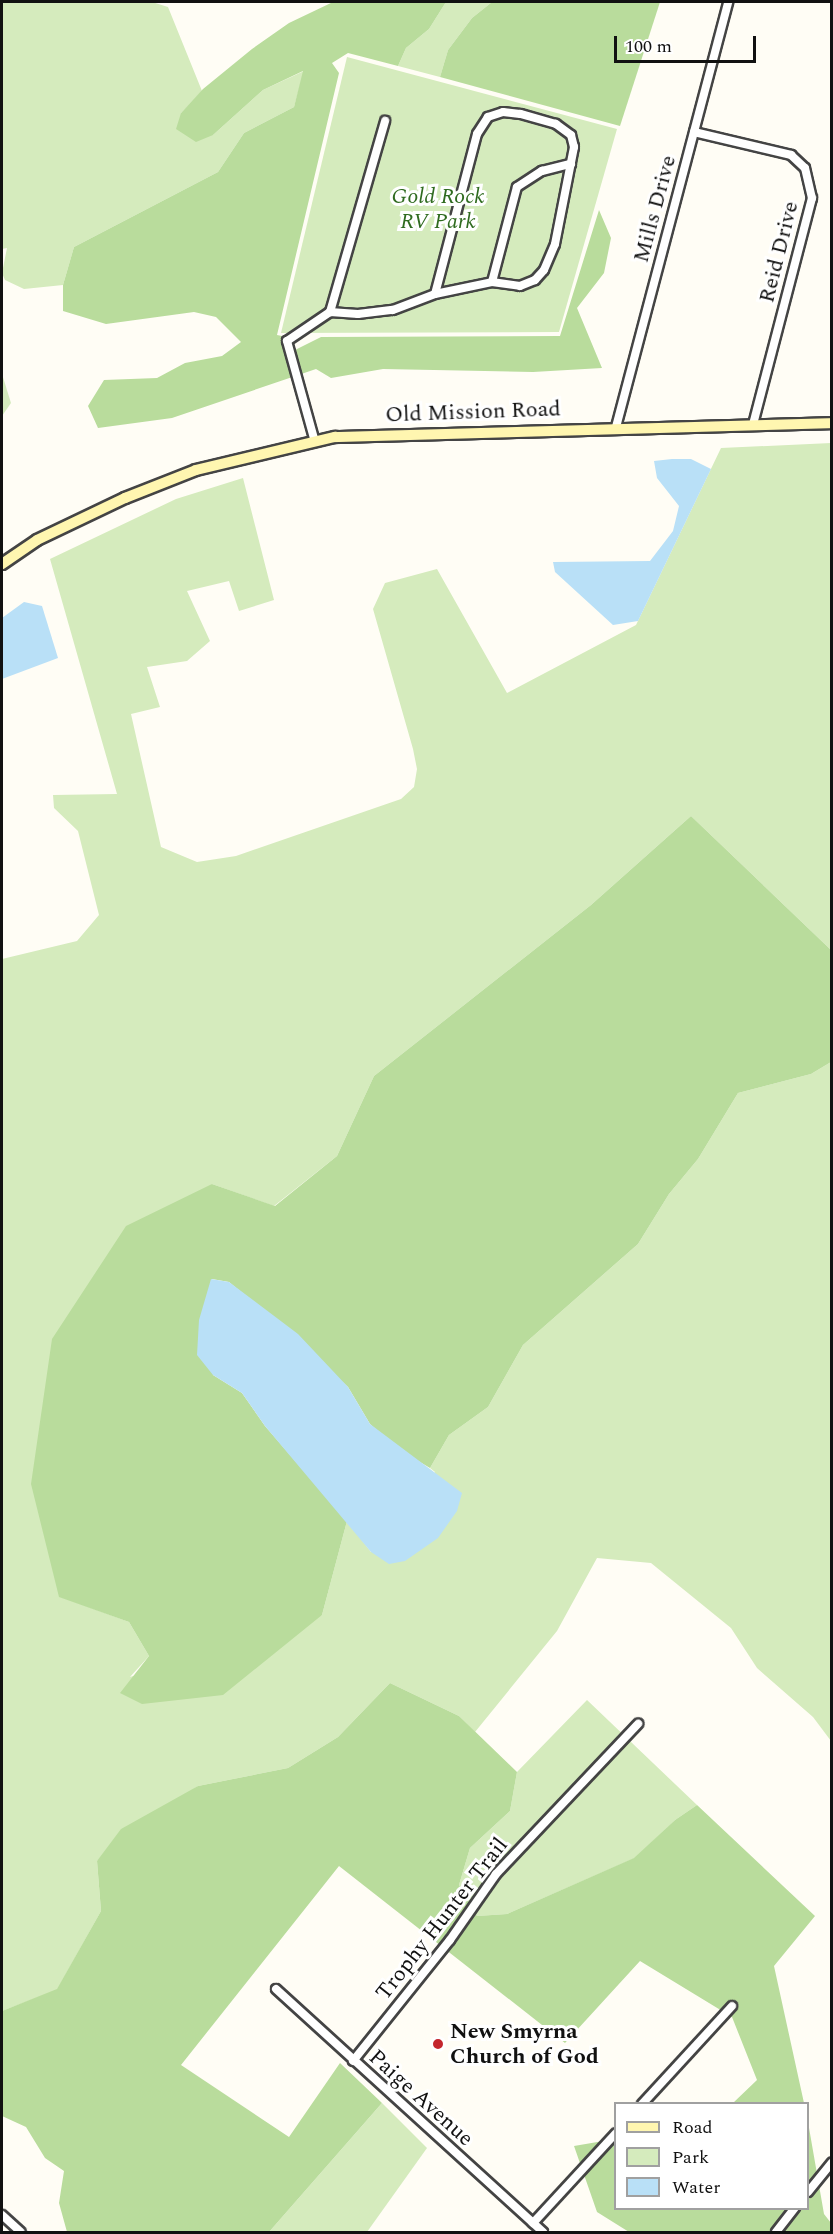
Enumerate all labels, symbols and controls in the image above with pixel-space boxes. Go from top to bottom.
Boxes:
scale bar [617,24,760,62]
text: 100 m [625,33,672,60]
street label: Mills Drive [628,153,682,265]
park label: Gold Rock RV Park [391,183,485,234]
street label: Reid Drive [754,198,804,306]
street label: Old Mission Road [385,396,561,428]
street label: Trophy Hunter Trail [370,1833,514,2005]
place label: New Smyrna Church of God [450,2018,599,2070]
marker: New Smyrna Church of God [431,2037,445,2051]
street label: Paige Avenue [363,2044,479,2152]
legend [614,2102,809,2210]
text: Road [672,2114,713,2141]
text: Park [672,2144,709,2171]
text: Water [672,2174,720,2201]

